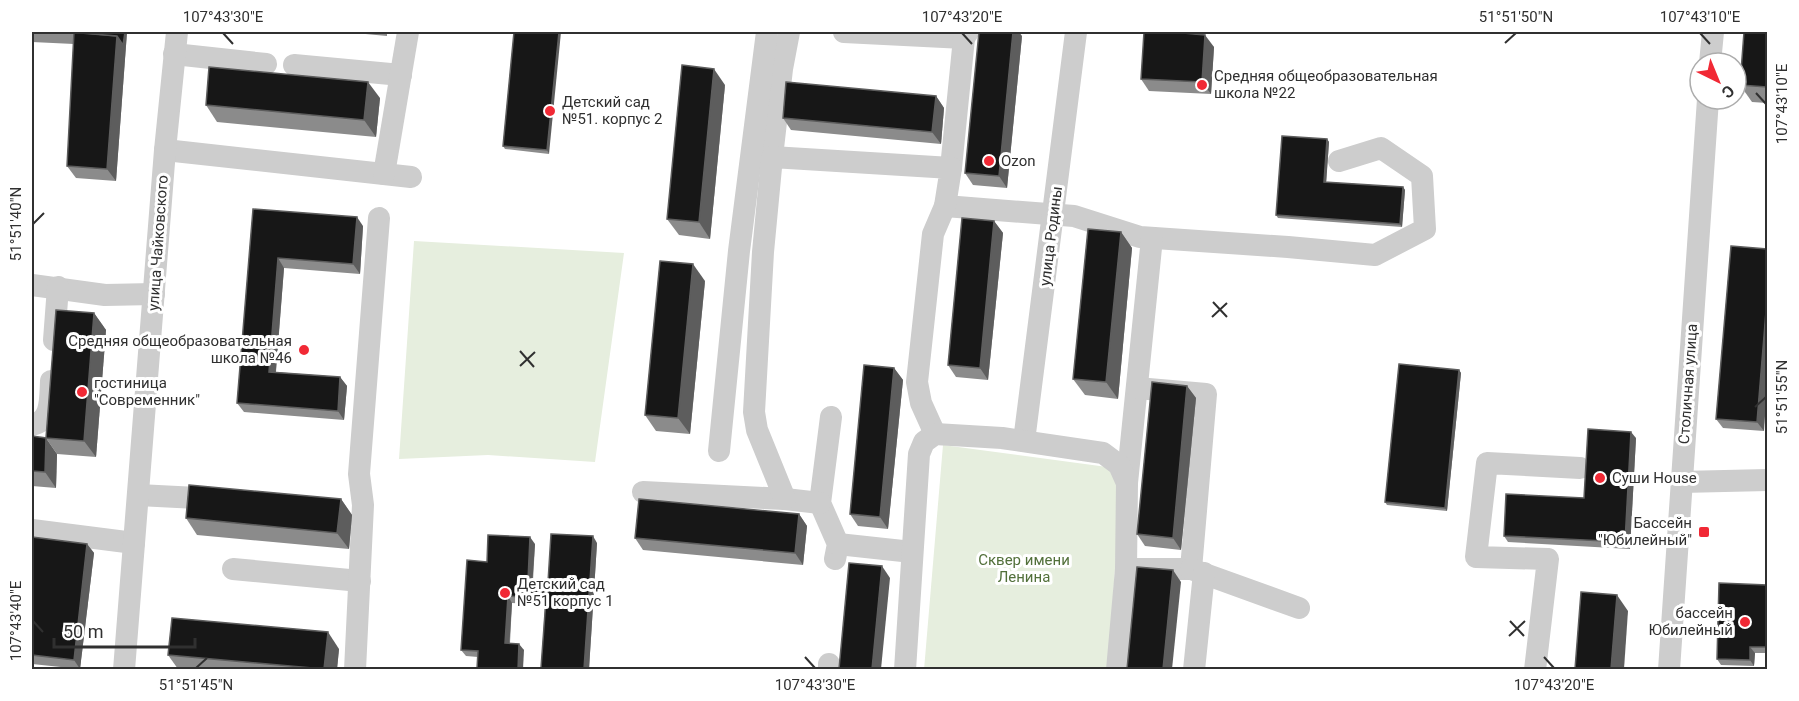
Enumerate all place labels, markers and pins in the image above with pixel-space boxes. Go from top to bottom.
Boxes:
place label: Средняя общеобразовательная школа №22 [1214,67,1438,102]
marker: Средняя общеобразовательная школа №22 [1195,78,1209,92]
place label: Детский сад №51. корпус 2 [562,93,663,128]
marker: Детский сад №51. корпус 2 [543,104,557,118]
place label: Ozon [1001,152,1035,170]
marker: Ozon [982,154,996,168]
place label: Средняя общеобразовательная школа №46 [68,332,292,367]
marker: Средняя общеобразовательная школа №46 [297,343,311,357]
place label: гостиница "Современник" [94,374,200,409]
marker: гостиница "Современник" [75,385,89,399]
place label: Суши House [1612,469,1697,487]
marker: Суши House [1593,471,1607,485]
place label: Бассейн "Юбилейный" [1598,514,1692,549]
marker: Бассейн "Юбилейный" [1697,525,1711,539]
place label: Детский сад №51 корпус 1 [517,575,614,610]
marker: Детский сад №51 корпус 1 [498,586,512,600]
place label: бассейн Юбилейный [1649,604,1733,639]
marker: бассейн Юбилейный [1738,615,1752,629]

